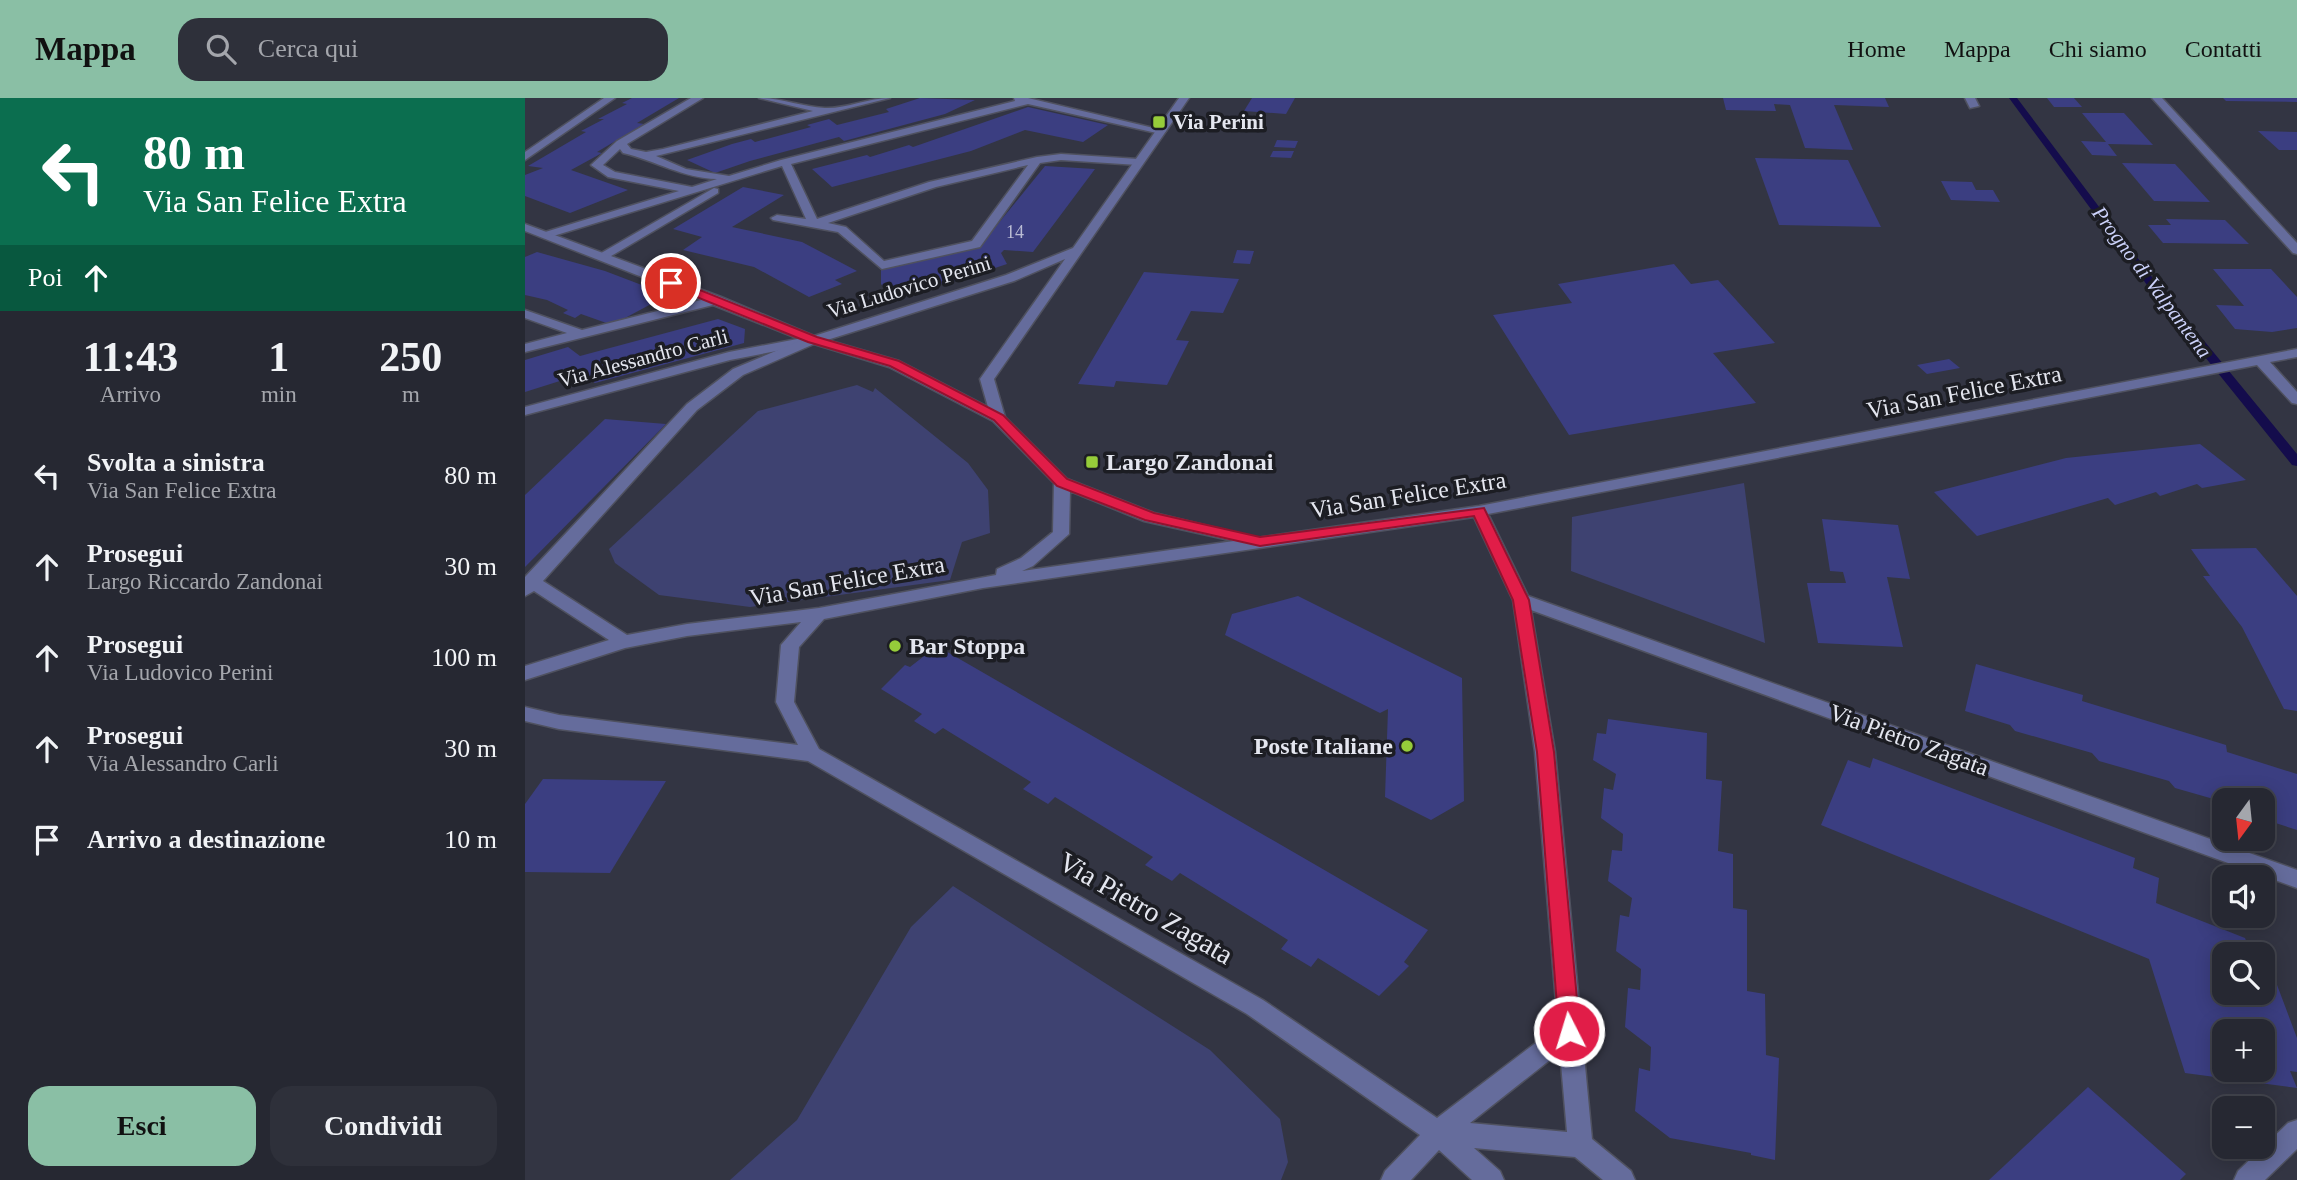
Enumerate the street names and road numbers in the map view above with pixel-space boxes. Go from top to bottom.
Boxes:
street label: Via Ludovico Perini [824,251,994,323]
street label: Via Alessandro Carli [555,324,731,392]
street label: Via San Felice Extra [1864,360,2064,424]
street label: Via San Felice Extra [1308,467,1508,523]
street label: Via San Felice Extra [747,551,947,611]
street label: Via Pietro Zagata [1826,699,1993,781]
street label: Via Pietro Zagata [1053,846,1239,971]

